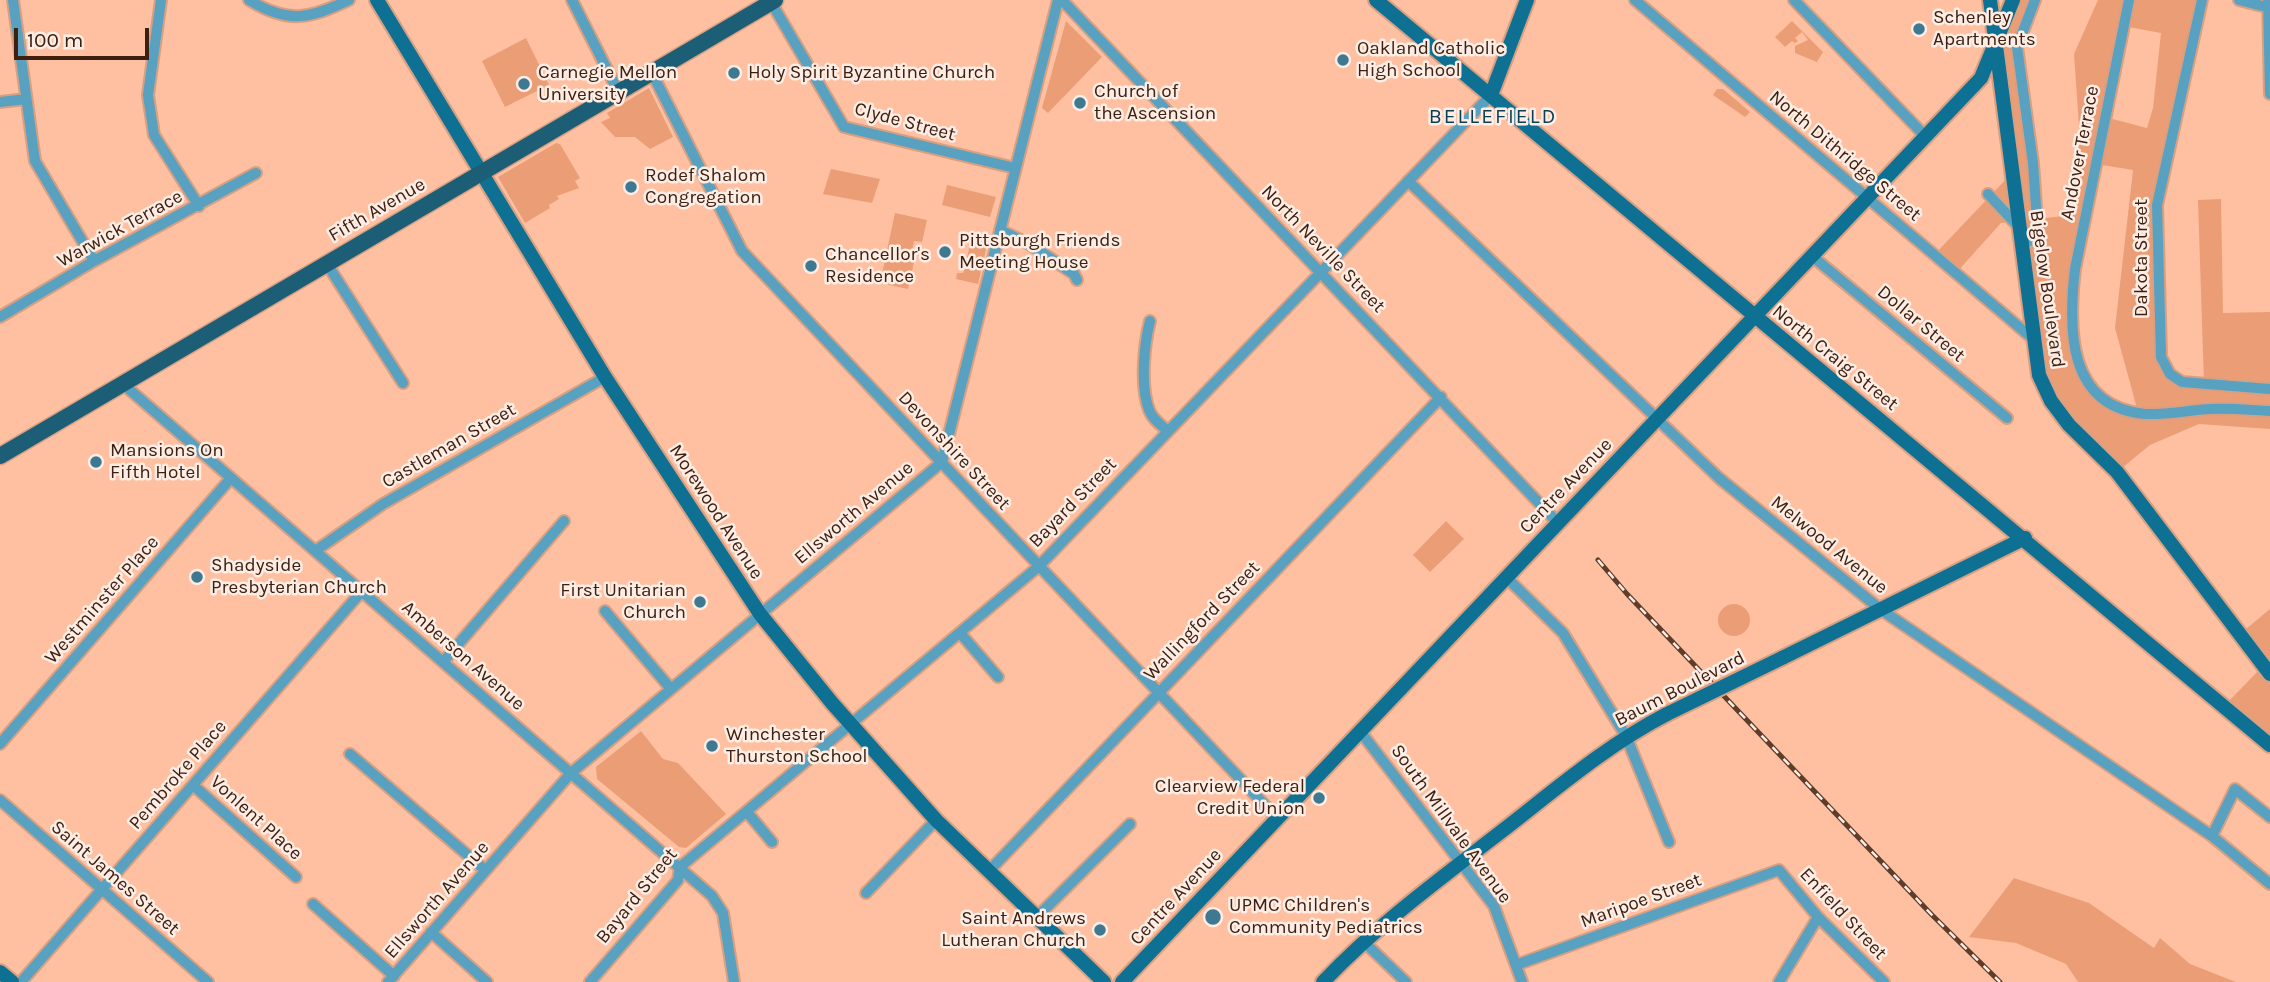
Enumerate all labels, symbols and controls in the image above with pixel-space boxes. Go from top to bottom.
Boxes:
place label: Schenley Apartments [1933,7,2036,51]
scale bar [18,14,152,58]
marker: Schenley Apartments [1911,21,1927,37]
text: 100 m [27,28,84,52]
place label: Oakland Catholic High School [1357,38,1505,82]
marker: Oakland Catholic High School [1335,52,1351,68]
place label: Carnegie Mellon University [538,62,677,106]
place label: Holy Spirit Byzantine Church [748,62,995,84]
marker: Holy Spirit Byzantine Church [726,65,742,81]
marker: Carnegie Mellon University [516,76,532,92]
place label: Church of the Ascension [1094,81,1216,125]
street label: Andover Terrace [2056,84,2104,222]
street label: North Dithridge Street [1764,86,1926,226]
marker: Church of the Ascension [1072,95,1088,111]
street label: Clyde Street [852,98,958,146]
district label: BELLEFIELD [1430,104,1556,130]
place label: Rodef Shalom Congregation [645,165,766,209]
street label: Fifth Avenue [325,173,429,247]
marker: Rodef Shalom Congregation [623,179,639,195]
street label: North Neville Street [1256,181,1390,317]
street label: Warwick Terrace [53,185,187,273]
street label: Dakota Street [2131,199,2153,317]
street label: Bigelow Boulevard [2025,209,2069,369]
place label: Pittsburgh Friends Meeting House [959,230,1120,274]
place label: Chancellor's Residence [825,244,930,288]
marker: Pittsburgh Friends Meeting House [937,244,953,260]
marker: Chancellor's Residence [803,258,819,274]
street label: Dollar Street [1872,281,1970,367]
street label: North Craig Street [1767,300,1903,416]
street label: Devonshire Street [893,387,1015,515]
street label: Castleman Street [378,398,520,494]
street label: Centre Avenue [1515,434,1617,538]
place label: Mansions On Fifth Hotel [110,440,224,484]
street label: Morewood Avenue [664,440,768,584]
street label: Bayard Street [1024,453,1122,553]
marker: Mansions On Fifth Hotel [88,454,104,470]
street label: Ellsworth Avenue [790,457,918,569]
street label: Melwood Avenue [1766,491,1892,599]
street label: Westminster Place [40,531,164,669]
place label: Shadyside Presbyterian Church [211,555,387,599]
street label: Wallingford Street [1139,557,1265,685]
marker: Shadyside Presbyterian Church [189,569,205,585]
place label: First Unitarian Church [560,580,686,624]
marker: First Unitarian Church [692,594,708,610]
street label: Amberson Avenue [397,596,529,716]
street label: Baum Boulevard [1611,646,1749,732]
street label: Pembroke Place [124,716,232,834]
place label: Winchester Thurston School [726,724,868,768]
marker: Winchester Thurston School [704,738,720,754]
street label: South Millvale Avenue [1386,740,1516,908]
street label: Vonlent Place [205,771,307,865]
place label: Clearview Federal Credit Union [1155,776,1305,820]
marker: Clearview Federal Credit Union [1311,790,1327,806]
street label: Saint James Street [46,816,184,940]
street label: Ellsworth Avenue [380,837,494,963]
street label: Bayard Street [592,844,682,948]
street label: Centre Avenue [1125,844,1227,950]
street label: Enfield Street [1795,863,1891,965]
street label: Maripoe Street [1577,869,1705,933]
place label: UPMC Children's Community Pediatrics [1229,895,1423,939]
marker: UPMC Children's Community Pediatrics [1203,907,1223,927]
place label: Saint Andrews Lutheran Church [941,908,1086,952]
marker: Saint Andrews Lutheran Church [1092,922,1108,938]

